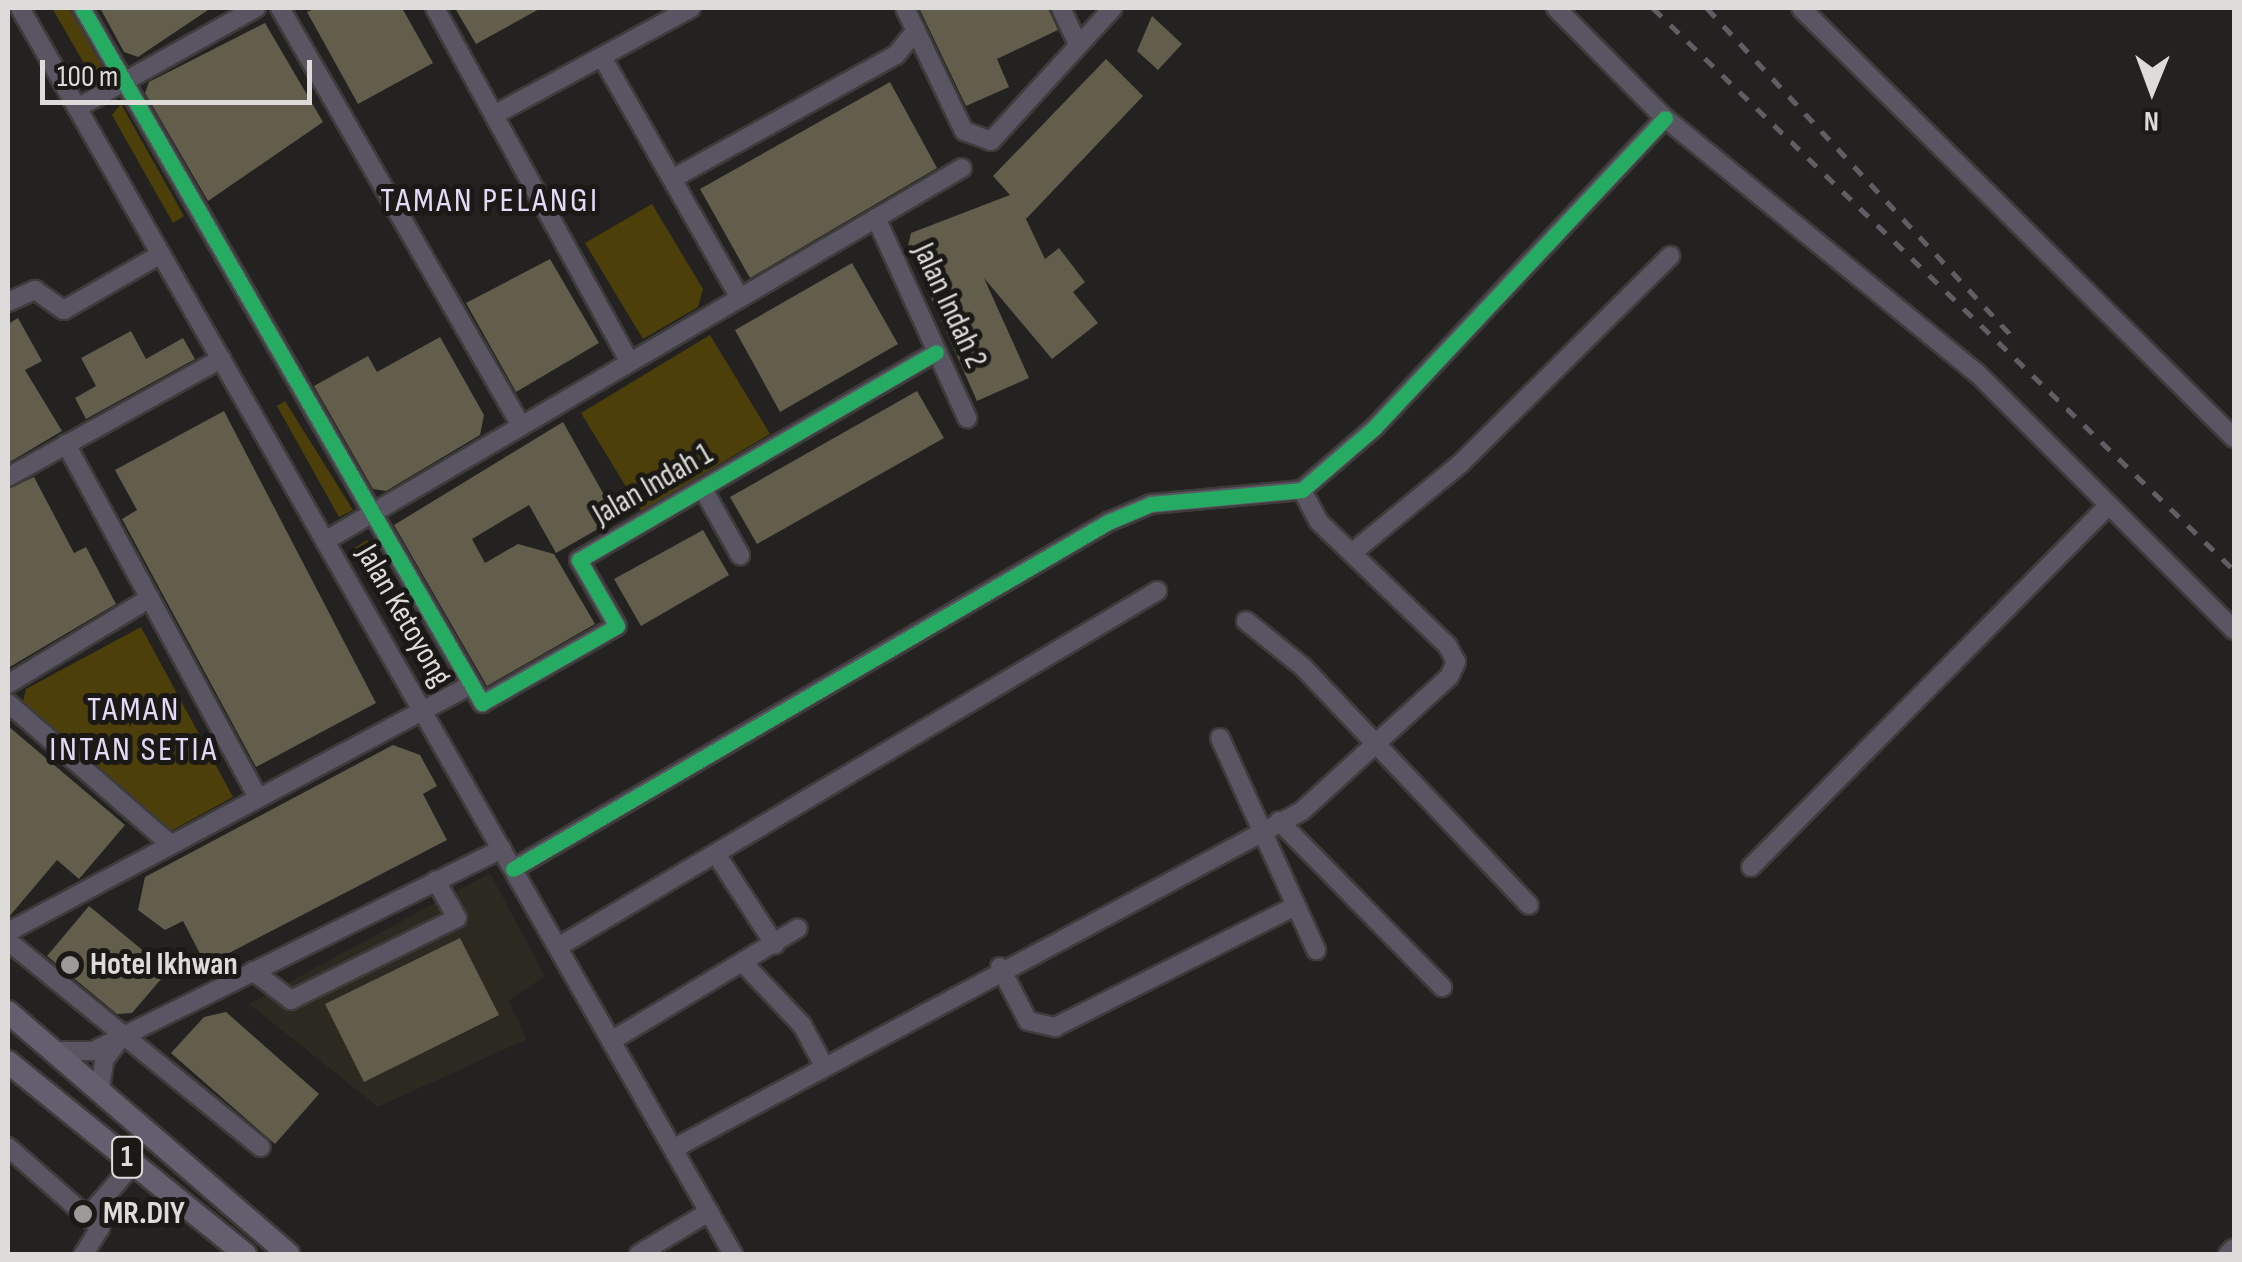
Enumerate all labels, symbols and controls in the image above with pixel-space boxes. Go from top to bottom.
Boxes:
scale bar [45,40,318,102]
north arrow [2102,40,2202,140]
text: 100 m [57,59,118,95]
text: N [2144,104,2159,137]
district label: TAMAN PELANGI [380,180,600,222]
street label: Jalan Indah 2 [903,237,995,375]
street label: Jalan Indah 1 [586,435,720,535]
street label: Jalan Ketoyong [347,538,459,694]
district label: TAMAN INTAN SETIA [49,689,219,771]
place label: Hotel Ikhwan [90,946,238,984]
marker: Hotel Ikhwan [59,954,81,976]
road number: 1 [110,1132,144,1182]
place label: MR.DIY [103,1195,185,1233]
marker: MR.DIY [72,1203,94,1225]

